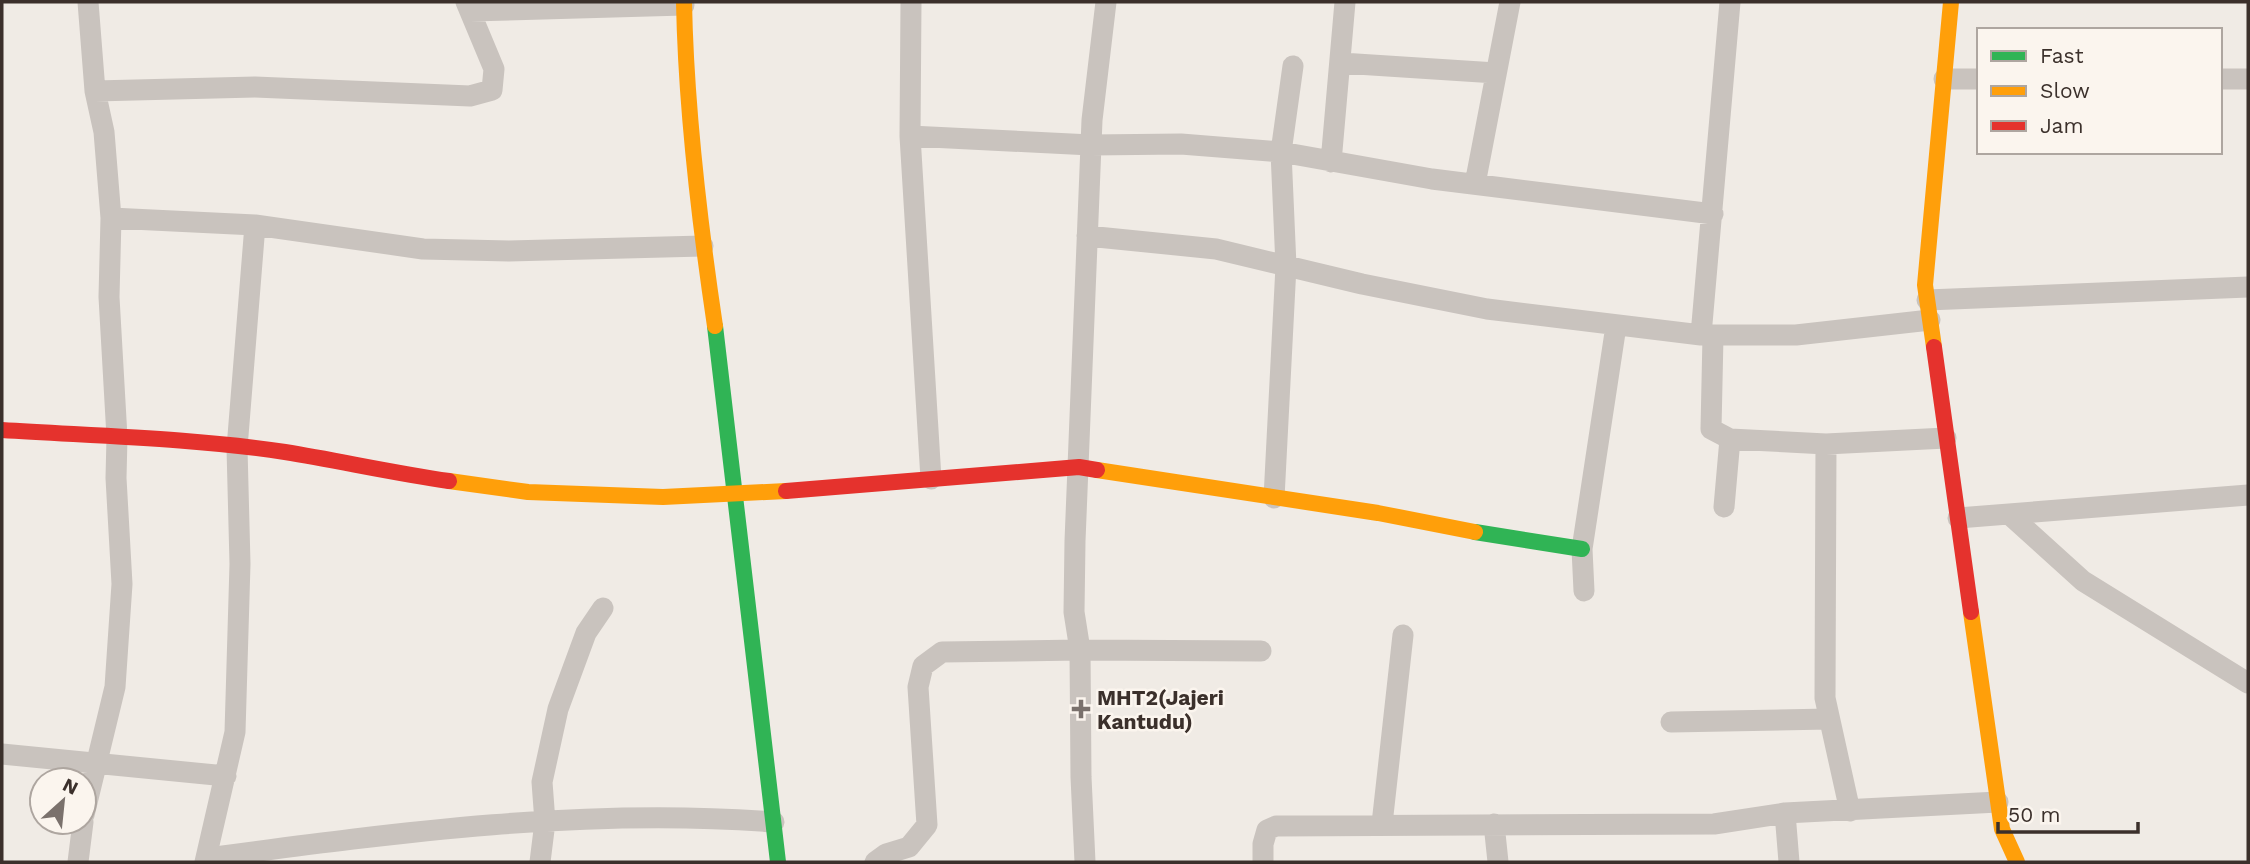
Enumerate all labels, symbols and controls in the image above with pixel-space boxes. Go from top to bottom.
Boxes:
legend [1977,28,2222,154]
text: Fast [2040,43,2084,68]
text: Slow [2040,78,2090,103]
text: Jam [2040,113,2083,138]
place label: MHT2(Jajeri Kantudu) [1097,685,1224,734]
marker: MHT2(Jajeri Kantudu) [1071,699,1091,719]
north arrow [28,766,98,836]
text: N [59,773,82,800]
scale bar [1998,790,2138,834]
text: 50 m [2008,802,2060,827]

